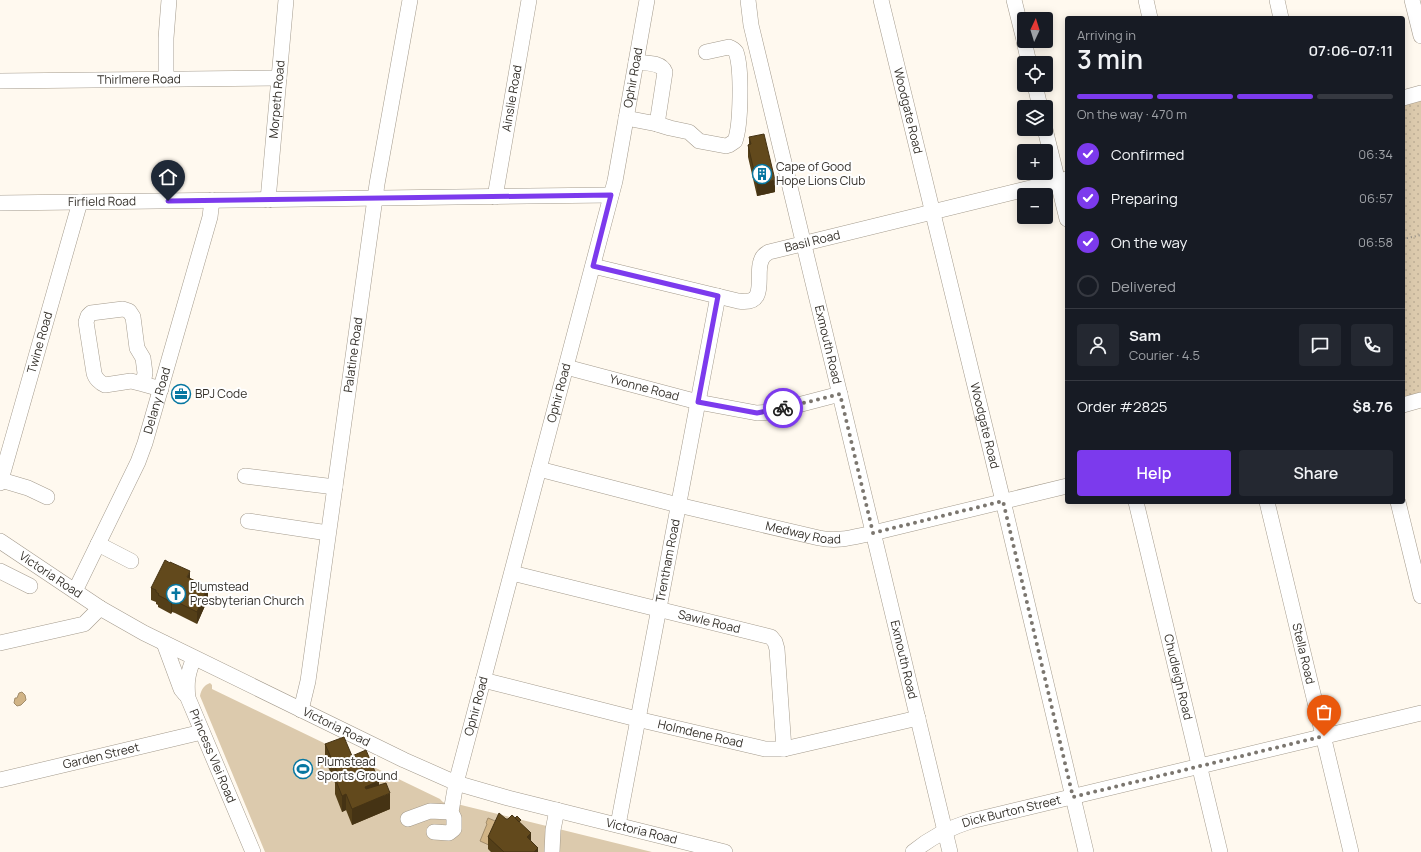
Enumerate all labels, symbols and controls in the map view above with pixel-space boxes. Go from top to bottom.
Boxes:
north arrow [1017,12,1053,48]
map controls [1017,12,1053,224]
text: Arriving in [1077,26,1136,44]
text: 07:06–07:11 [1308,40,1393,61]
text: 3 min [1077,41,1143,77]
street label: Ophir Road [619,46,646,109]
button: locate [1017,56,1053,92]
street label: Morpeth Road [265,60,289,139]
street label: Ainslie Road [497,64,526,133]
street label: Woodgate Road [890,66,927,155]
street label: Thirlmere Road [97,70,181,88]
button: layers [1017,100,1053,136]
text: On the way · 470 m [1077,105,1187,123]
icon: check [1077,143,1099,165]
button: + [1017,144,1053,180]
text: Confirmed [1111,144,1184,165]
text: 06:34 [1358,145,1393,163]
place label: Cape of Good Hope Lions Club [776,158,865,189]
pin [151,160,185,201]
building icon: Cape of Good Hope Lions Club [751,163,773,185]
icon: home [157,166,179,188]
icon: check [1077,187,1099,209]
button: − [1017,188,1053,224]
text: Preparing [1111,188,1178,209]
text: 06:57 [1359,189,1393,207]
street label: Firfield Road [68,192,136,210]
street label: Basil Road [783,226,842,256]
icon: check [1077,231,1099,253]
text: On the way [1111,232,1187,253]
text: 06:58 [1358,233,1393,251]
text: Delivered [1111,276,1176,297]
street label: Exmouth Road [811,304,846,386]
street label: Twine Road [23,310,56,375]
street label: Palatine Road [339,316,366,394]
button: person [1077,324,1119,366]
button: chat [1299,324,1341,366]
button: phone [1351,324,1393,366]
text: Sam [1129,325,1161,346]
text: Courier · 4.5 [1129,346,1200,364]
street label: Ophir Road [543,361,575,424]
street label: Delany Road [139,365,174,436]
street label: Yvonne Road [608,370,681,405]
street label: Woodgate Road [966,381,1004,470]
office icon: BPJ Code [170,383,192,405]
place label: BPJ Code [195,385,247,402]
courier [763,388,803,428]
text: Order #2825 [1077,396,1167,417]
text: $8.76 [1353,396,1393,417]
icon: bike [772,397,794,419]
button: Help [1077,450,1231,496]
button: Share [1239,450,1393,496]
street label: Medway Road [764,517,841,548]
street label: Trentham Road [651,518,684,604]
street label: Victoria Road [16,547,86,602]
place label: Plumstead Presbyterian Church [190,578,304,609]
church icon: Plumstead Presbyterian Church [165,583,187,605]
street label: Sawle Road [676,605,742,637]
street label: Exmouth Road [887,619,922,701]
street label: Stella Road [1288,621,1319,686]
street label: Chudleigh Road [1160,632,1197,722]
street label: Ophir Road [460,674,492,738]
pin [1307,695,1341,736]
icon: bag [1313,701,1335,723]
street label: Victoria Road [300,703,373,750]
street label: Princess Vlei Road [186,706,240,805]
street label: Holmdene Road [656,715,745,752]
street label: Garden Street [61,738,141,773]
place label: Plumstead Sports Ground [317,753,398,784]
sports icon: Plumstead Sports Ground [292,758,314,780]
street label: Dick Burton Street [960,791,1063,831]
street label: Victoria Road [604,814,679,848]

